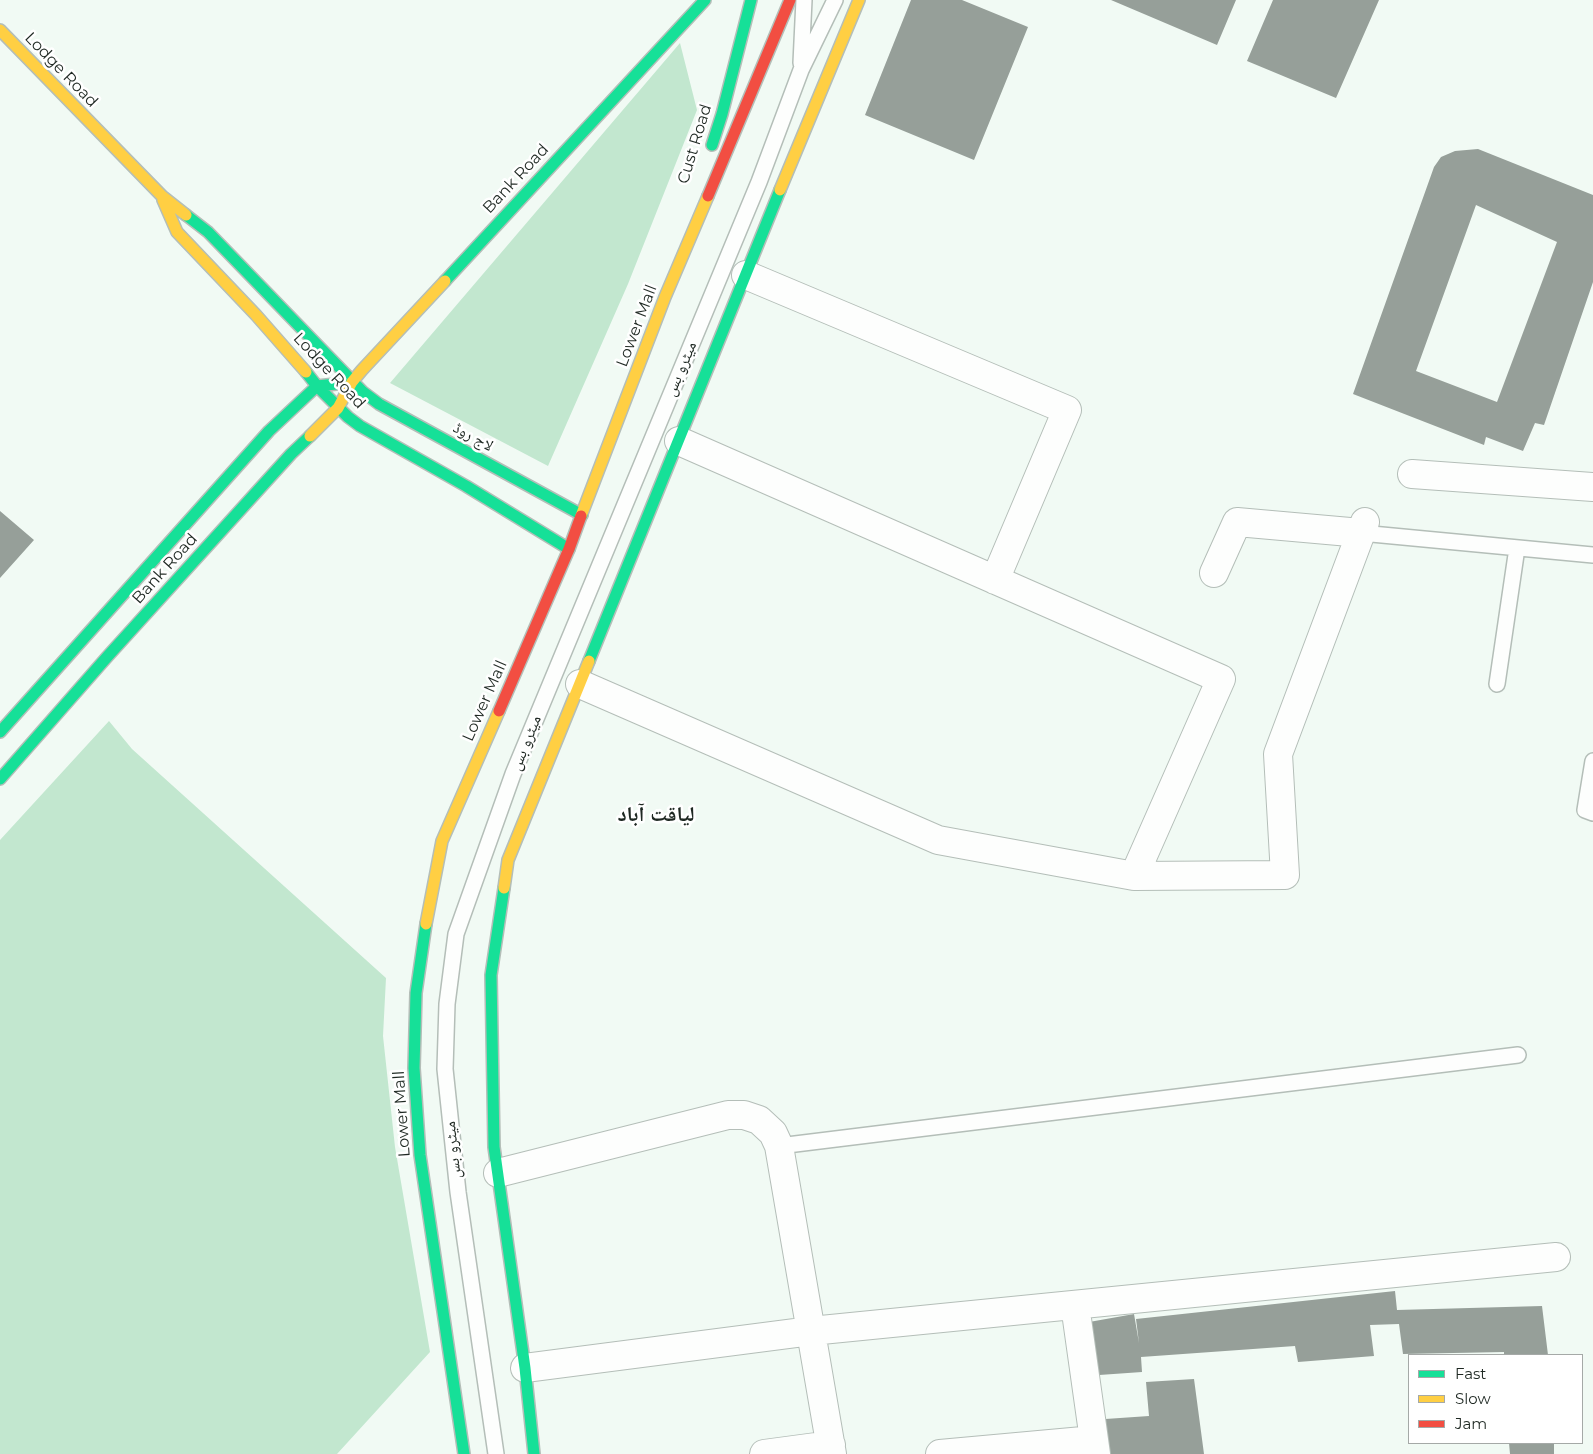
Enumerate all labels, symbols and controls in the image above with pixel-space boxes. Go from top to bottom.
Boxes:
street label: Lodge Road [20,29,102,111]
street label: Cust Road [674,102,716,186]
street label: Bank Road [479,140,553,218]
street label: Lower Mall [613,282,661,370]
street label: Lodge Road [289,329,369,413]
street label: میٹرو بس [661,339,701,399]
street label: لاج روڈ [450,418,496,456]
street label: Bank Road [128,530,202,608]
street label: Lower Mall [459,658,511,744]
street label: میٹرو بس [506,713,546,773]
district label: لیاقت آباد [617,802,695,828]
street label: Lower Mall [389,1070,415,1158]
street label: میٹرو بس [440,1120,466,1180]
legend [1408,1354,1583,1444]
text: Fast [1455,1364,1486,1383]
text: Slow [1455,1389,1491,1408]
text: Jam [1455,1414,1487,1433]

